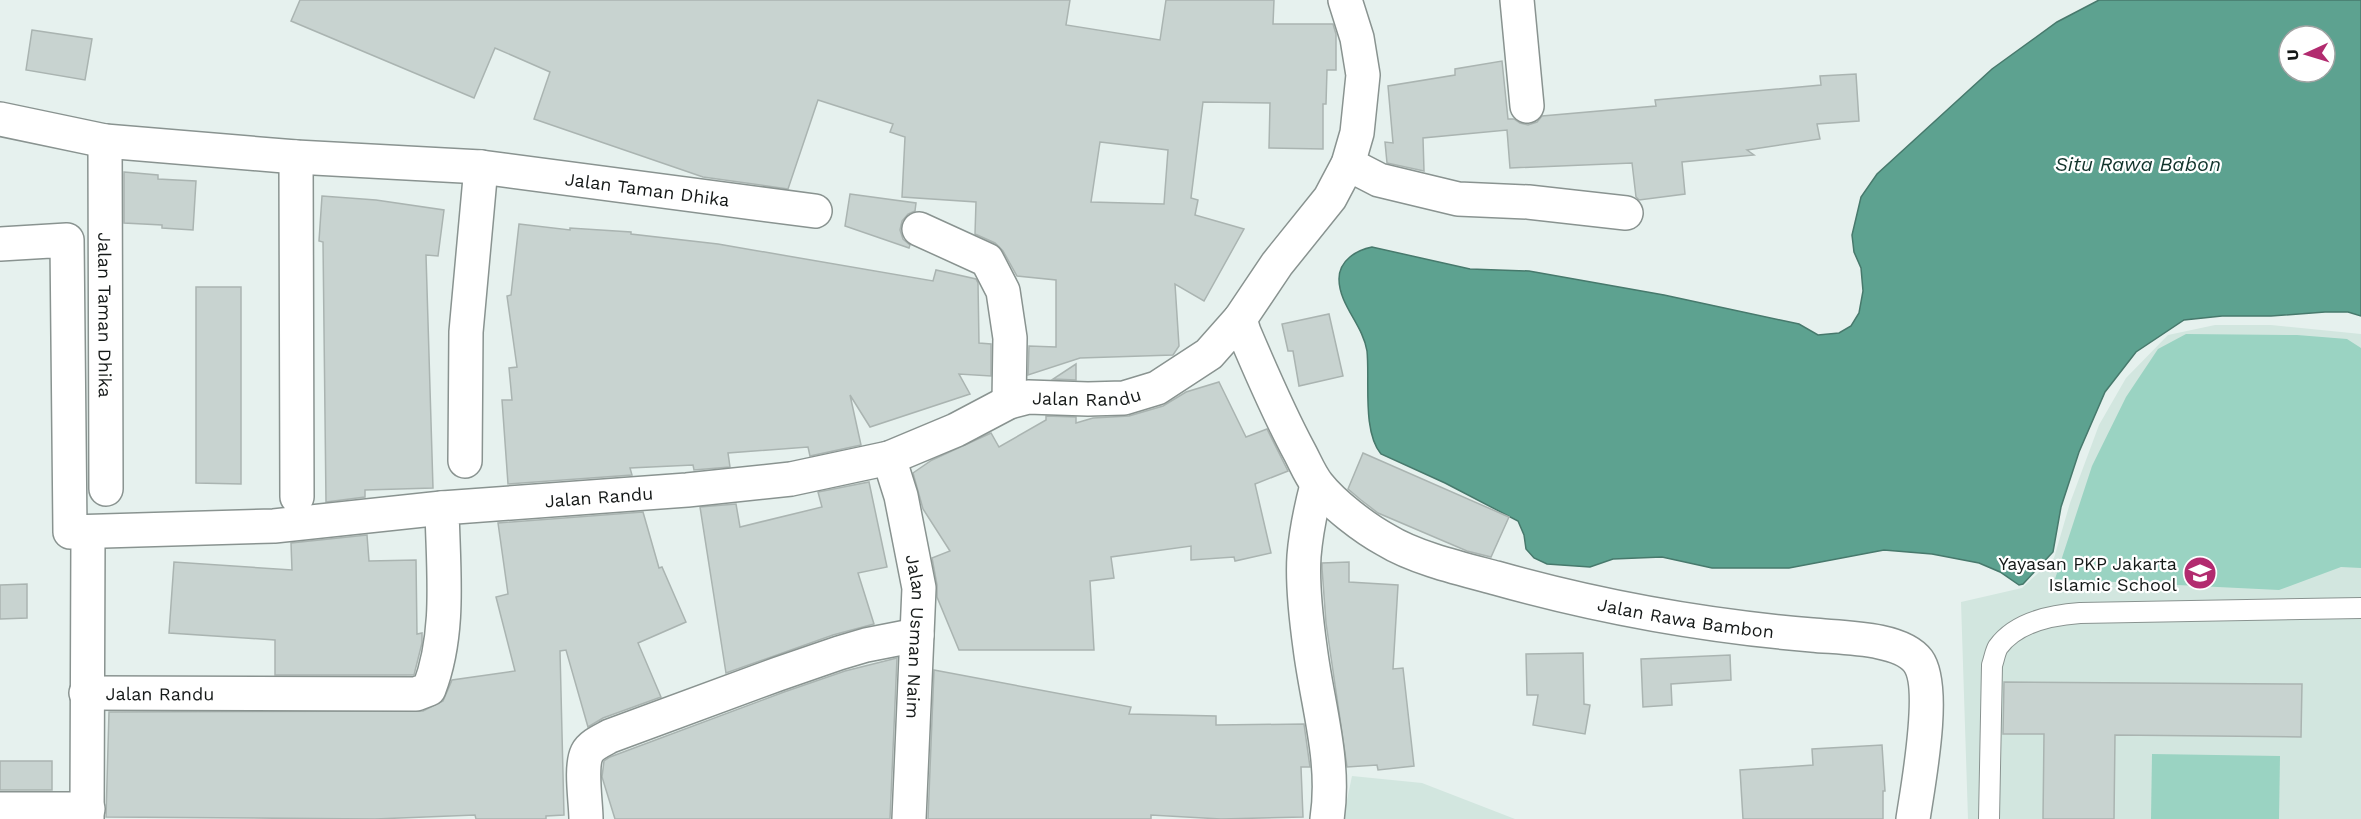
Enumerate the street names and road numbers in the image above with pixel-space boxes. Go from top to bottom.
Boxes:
street label: Jalan Taman Dhika [564,168,731,210]
street label: Jalan Taman Dhika [95,232,116,398]
street label: Jalan Randu [1032,383,1143,410]
street label: Jalan Randu [544,482,654,511]
street label: Jalan Usman Naim [902,552,930,719]
street label: Jalan Rawa Bambon [1596,593,1775,642]
street label: Jalan Randu [106,683,214,704]

